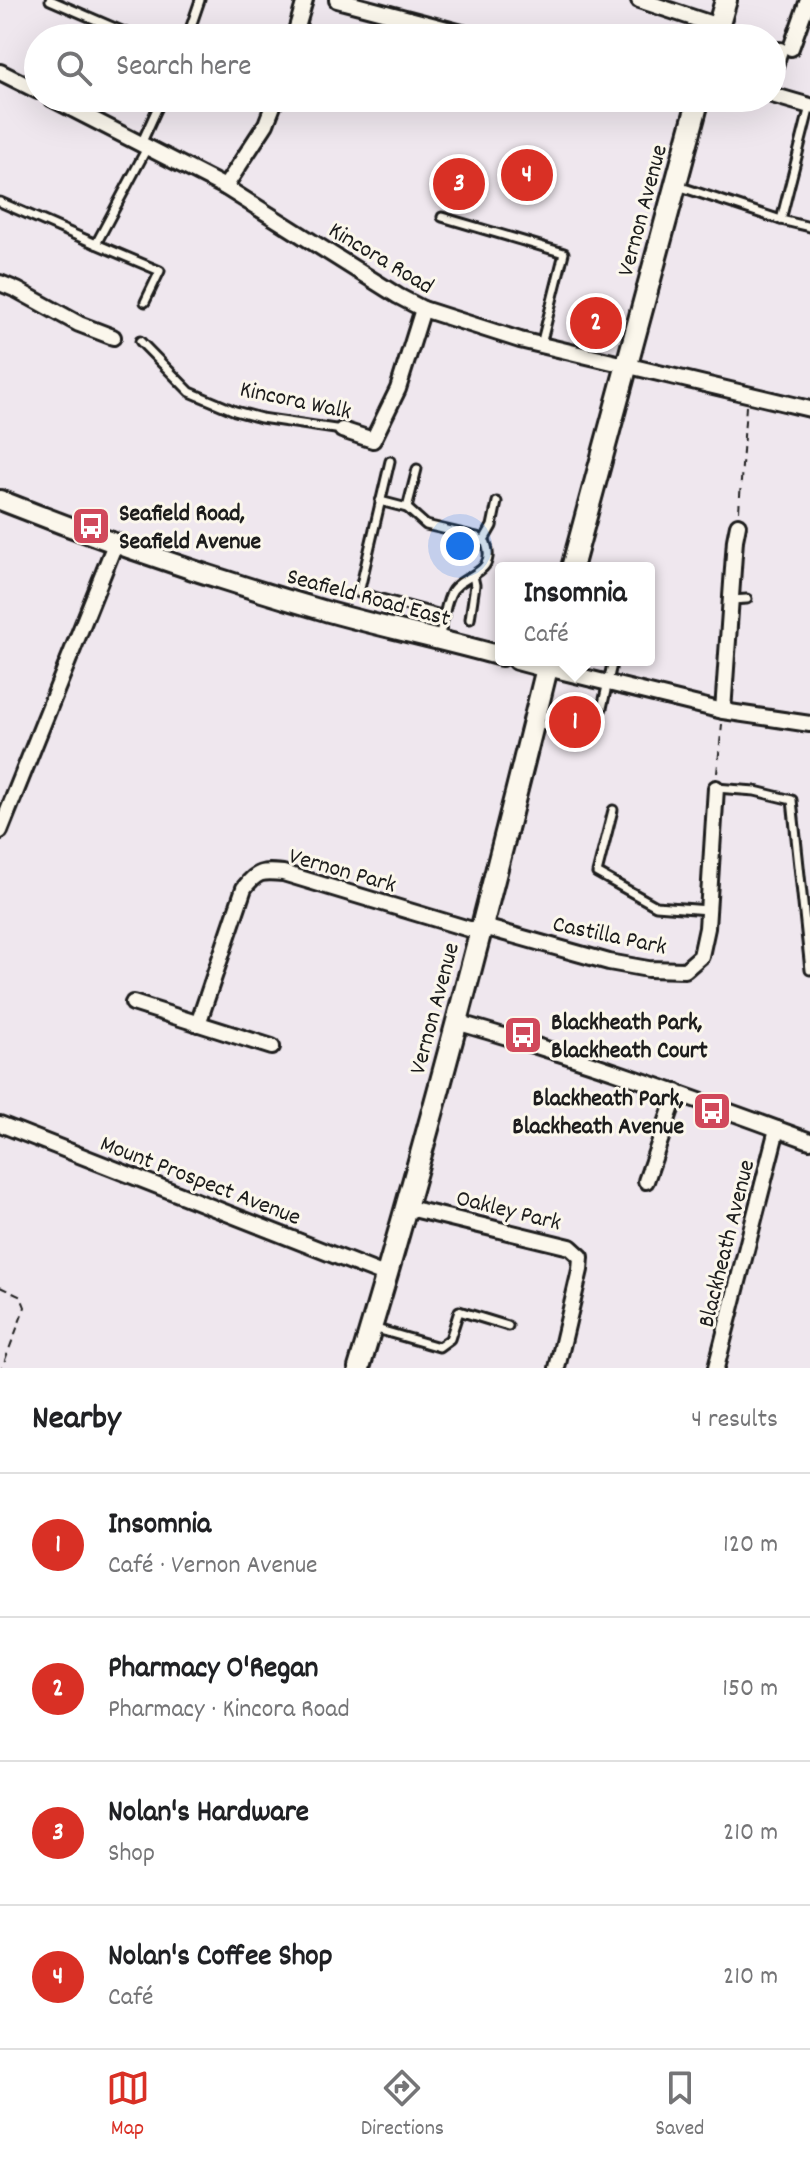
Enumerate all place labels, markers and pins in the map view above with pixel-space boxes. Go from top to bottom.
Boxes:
pin: 4 [501,145,553,205]
pin: 3 [433,154,485,214]
pin: 2 [570,293,622,353]
place label: Seafield Road, Seafield Avenue [119,498,262,560]
bus stop icon: Seafield Road, Seafield Avenue [70,505,112,547]
pin: 1 [549,692,601,752]
place label: Blackheath Park, Blackheath Court [551,1007,708,1069]
bus stop icon: Blackheath Park, Blackheath Court [502,1014,544,1056]
place label: Blackheath Park, Blackheath Avenue [512,1083,684,1145]
bus stop icon: Blackheath Park, Blackheath Avenue [691,1090,733,1132]

